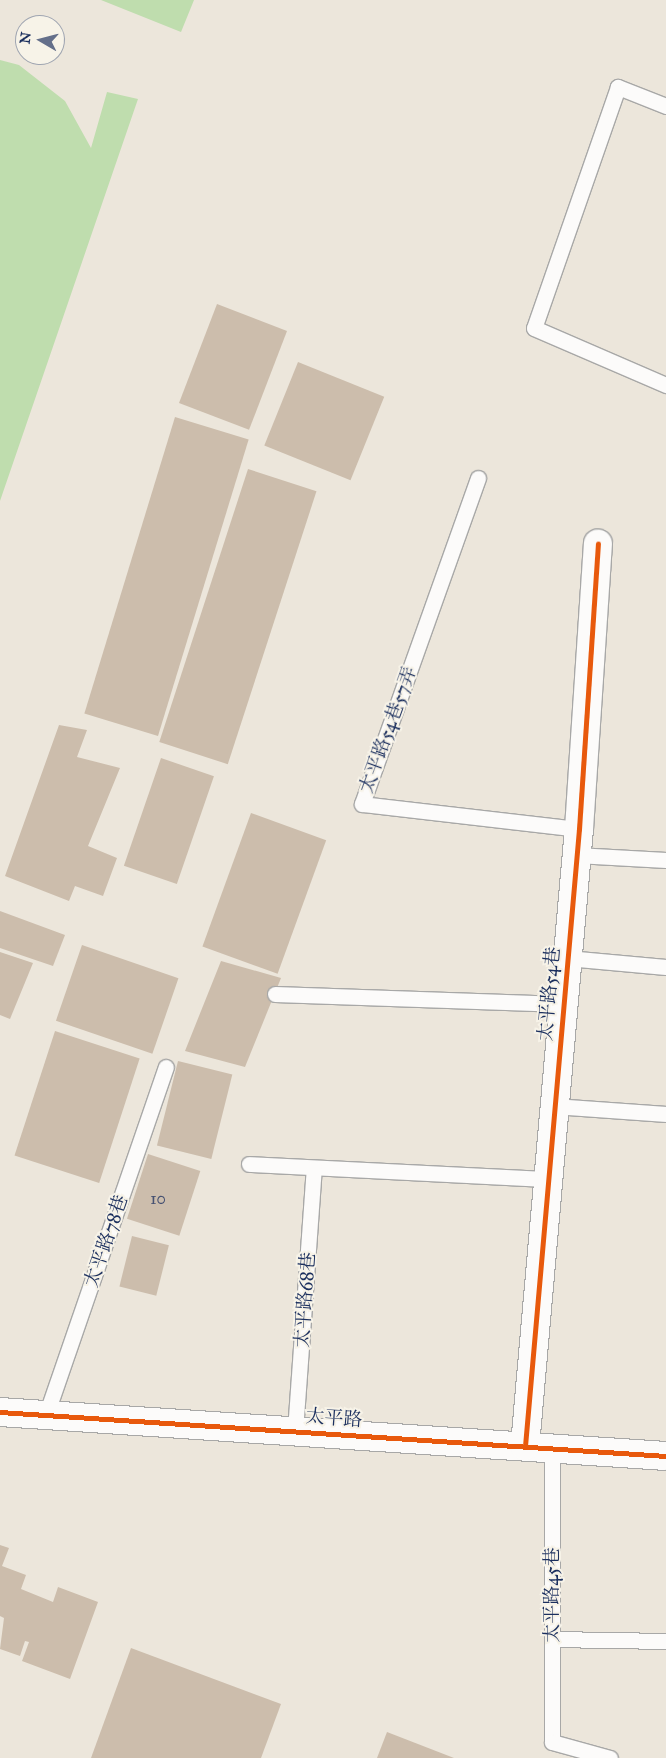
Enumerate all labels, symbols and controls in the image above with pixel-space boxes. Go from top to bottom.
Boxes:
north arrow [15,15,65,65]
text: N [16,31,35,45]
street label: 太平路54巷57弄 [355,664,421,796]
street label: 太平路54巷 [534,946,564,1042]
house number: 10 [150,1189,166,1209]
street label: 太平路78巷 [80,1192,132,1290]
street label: 太平路68巷 [290,1251,320,1349]
street label: 太平路 [305,1405,363,1431]
street label: 太平路45巷 [541,1547,563,1643]

